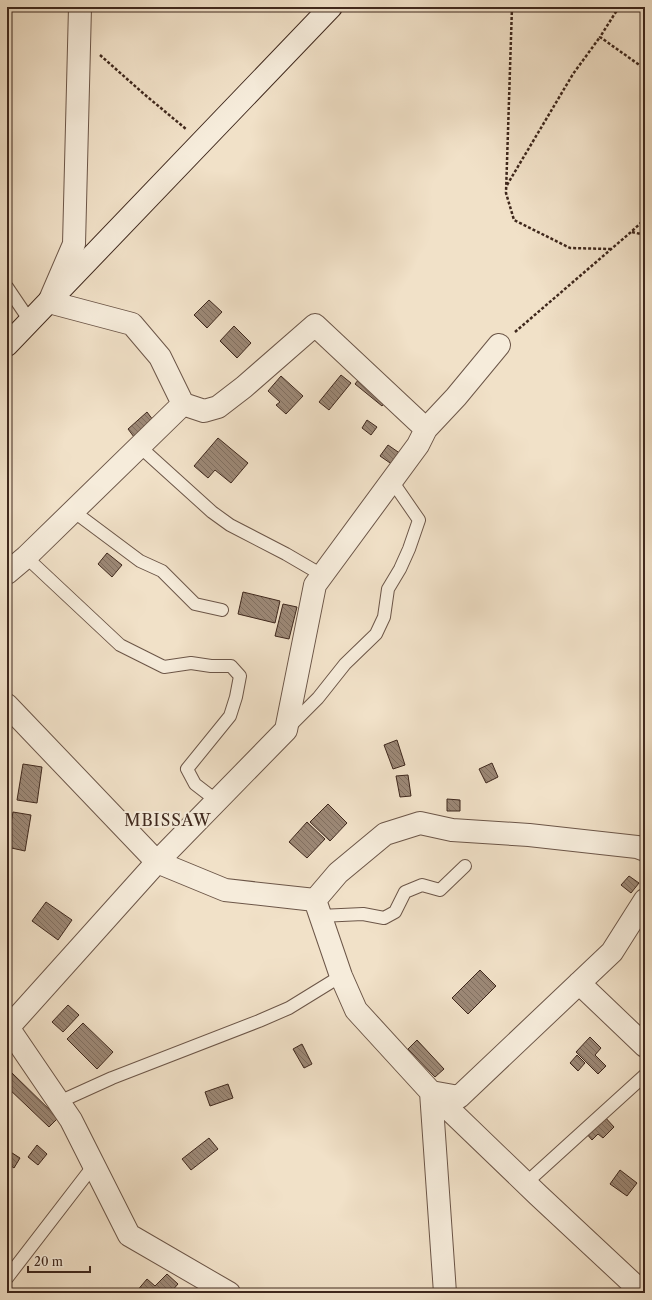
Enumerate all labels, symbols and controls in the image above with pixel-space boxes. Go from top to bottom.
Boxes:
district label: MBISSAW [124,810,212,830]
scale bar [28,1248,90,1274]
text: 20 m [34,1254,63,1269]

